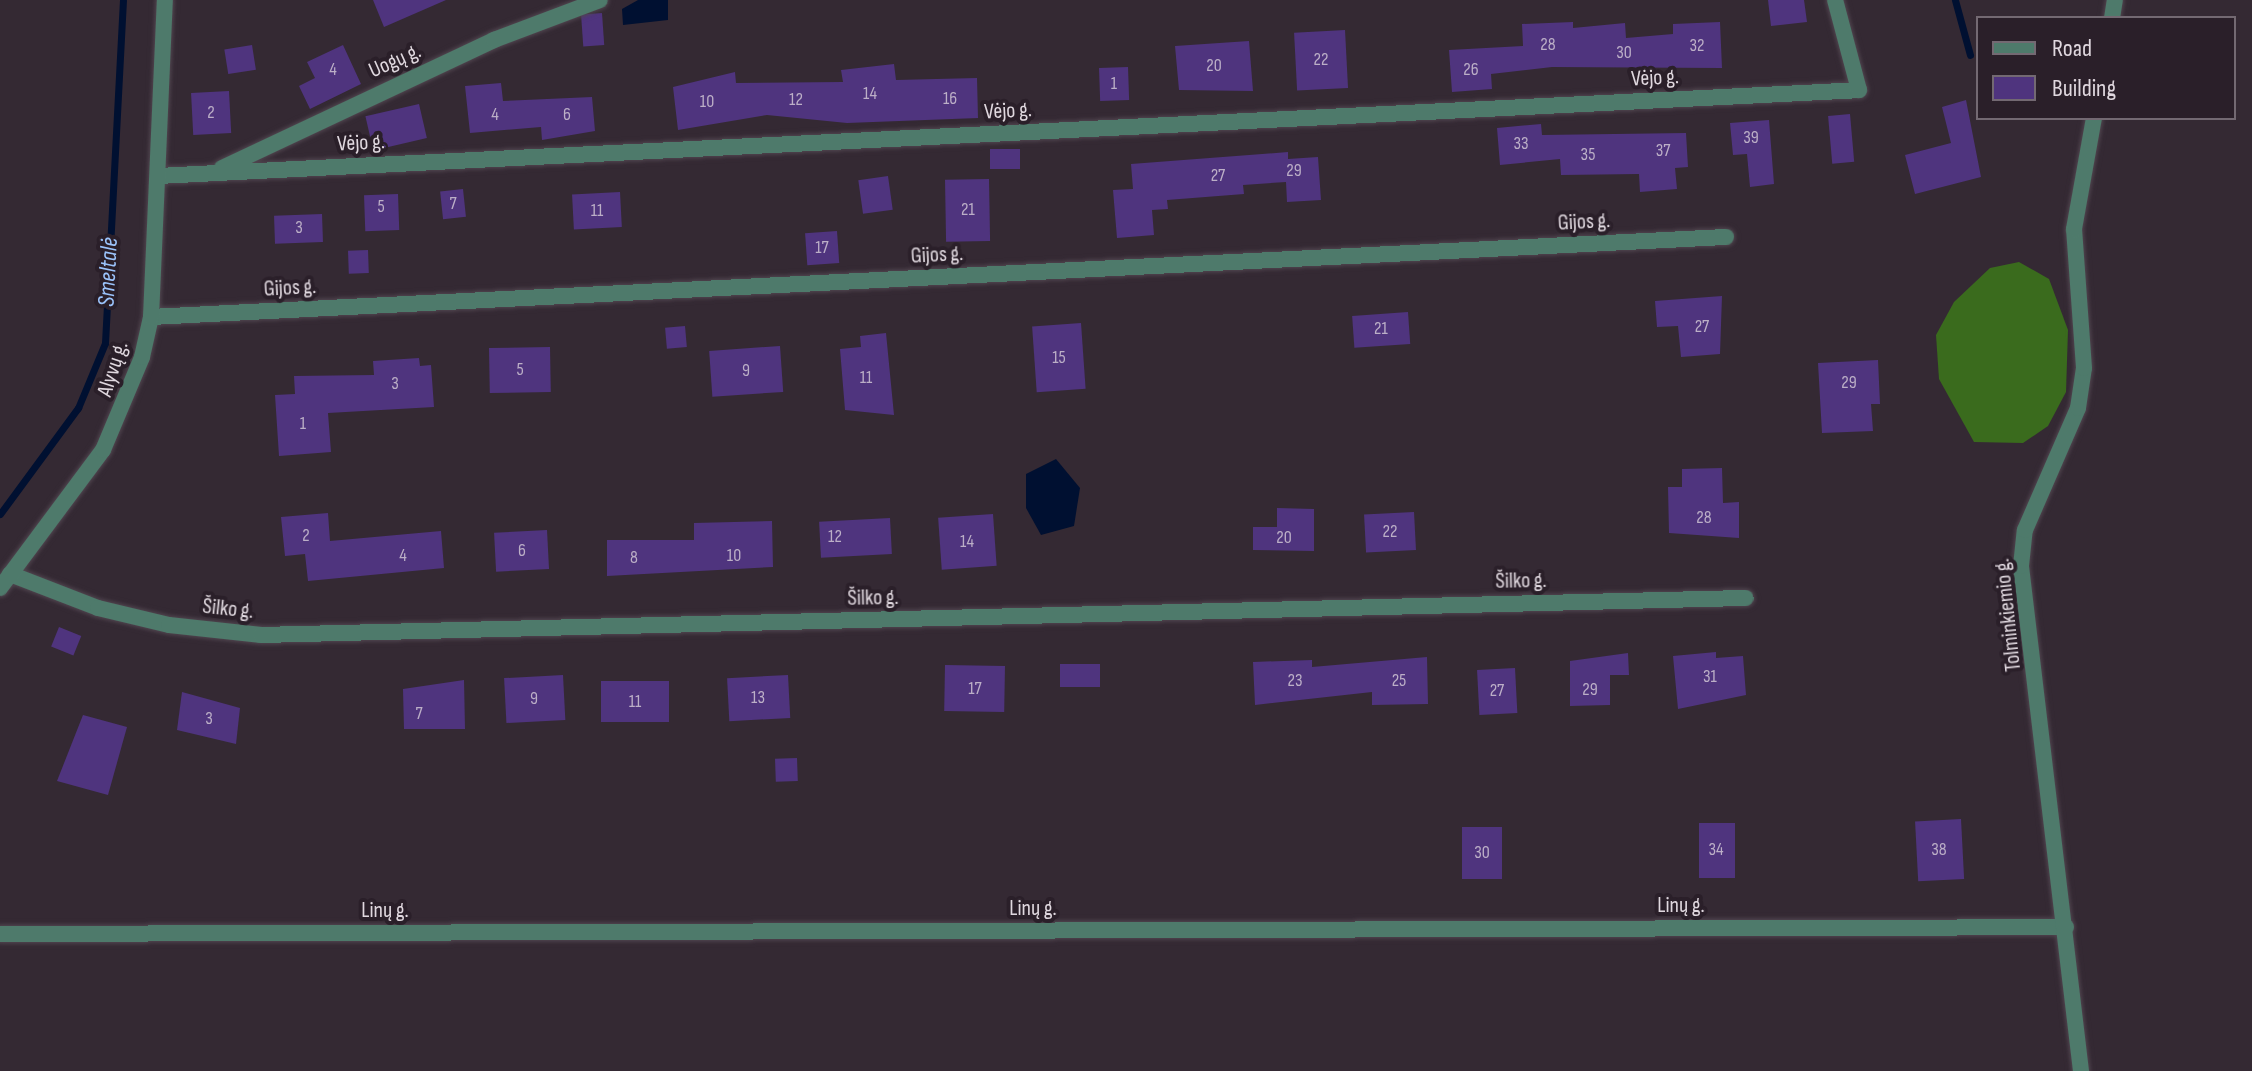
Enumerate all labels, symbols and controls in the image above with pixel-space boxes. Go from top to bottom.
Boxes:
legend [1976,16,2236,120]
house number: 28 [1540,34,1556,56]
text: Road [2052,34,2092,63]
house number: 32 [1690,35,1704,57]
street label: Uogų g. [365,38,425,84]
house number: 30 [1616,42,1632,64]
house number: 22 [1314,49,1328,71]
house number: 20 [1206,55,1222,77]
house number: 4 [329,59,337,81]
house number: 26 [1463,59,1479,81]
street label: Vėjo g. [1631,64,1679,92]
house number: 1 [1111,73,1117,95]
text: Building [2052,74,2116,103]
house number: 14 [863,83,877,105]
house number: 16 [943,88,957,110]
house number: 12 [789,89,803,111]
house number: 10 [700,91,714,113]
street label: Vėjo g. [984,97,1032,125]
house number: 2 [207,102,215,124]
house number: 4 [491,104,499,126]
house number: 6 [563,104,571,126]
house number: 39 [1743,127,1759,149]
street label: Vėjo g. [337,129,385,157]
house number: 33 [1513,133,1529,155]
house number: 37 [1656,140,1670,162]
house number: 35 [1581,144,1595,166]
house number: 29 [1286,160,1302,182]
house number: 27 [1211,165,1225,187]
house number: 7 [449,193,457,215]
house number: 5 [377,196,385,218]
house number: 21 [961,199,975,221]
house number: 11 [591,200,603,222]
street label: Gijos g. [1557,207,1611,237]
house number: 3 [295,217,303,239]
water label: Smeltalė [92,237,124,307]
house number: 17 [815,237,829,259]
street label: Gijos g. [910,240,964,270]
street label: Gijos g. [263,273,317,303]
house number: 27 [1695,316,1709,338]
house number: 21 [1374,318,1388,340]
street label: Alyvų g. [92,338,134,400]
house number: 15 [1052,347,1066,369]
house number: 5 [516,359,524,381]
house number: 9 [742,360,750,382]
house number: 11 [860,367,872,389]
house number: 29 [1841,372,1857,394]
house number: 3 [391,373,399,395]
house number: 1 [300,413,306,435]
house number: 28 [1696,507,1712,529]
house number: 22 [1383,521,1397,543]
house number: 2 [302,525,310,547]
house number: 12 [828,526,842,548]
house number: 20 [1276,527,1292,549]
house number: 14 [960,531,974,553]
house number: 6 [518,540,526,562]
house number: 4 [399,545,407,567]
house number: 10 [727,545,741,567]
house number: 8 [630,547,638,569]
street label: Tolminkiemio g. [1989,557,2027,673]
street label: Šilko g. [1495,567,1547,595]
street label: Šilko g. [847,584,899,612]
street label: Šilko g. [201,593,255,625]
house number: 31 [1703,666,1717,688]
house number: 23 [1288,670,1302,692]
house number: 25 [1392,670,1406,692]
house number: 17 [968,678,982,700]
house number: 29 [1582,679,1598,701]
house number: 27 [1490,680,1504,702]
house number: 13 [751,687,765,709]
house number: 9 [530,688,538,710]
house number: 11 [629,691,641,713]
house number: 7 [415,703,423,725]
house number: 3 [205,708,213,730]
house number: 34 [1708,839,1724,861]
house number: 38 [1931,839,1947,861]
house number: 30 [1474,842,1490,864]
street label: Linų g. [1657,893,1705,919]
street label: Linų g. [1009,896,1057,922]
street label: Linų g. [361,898,409,924]

